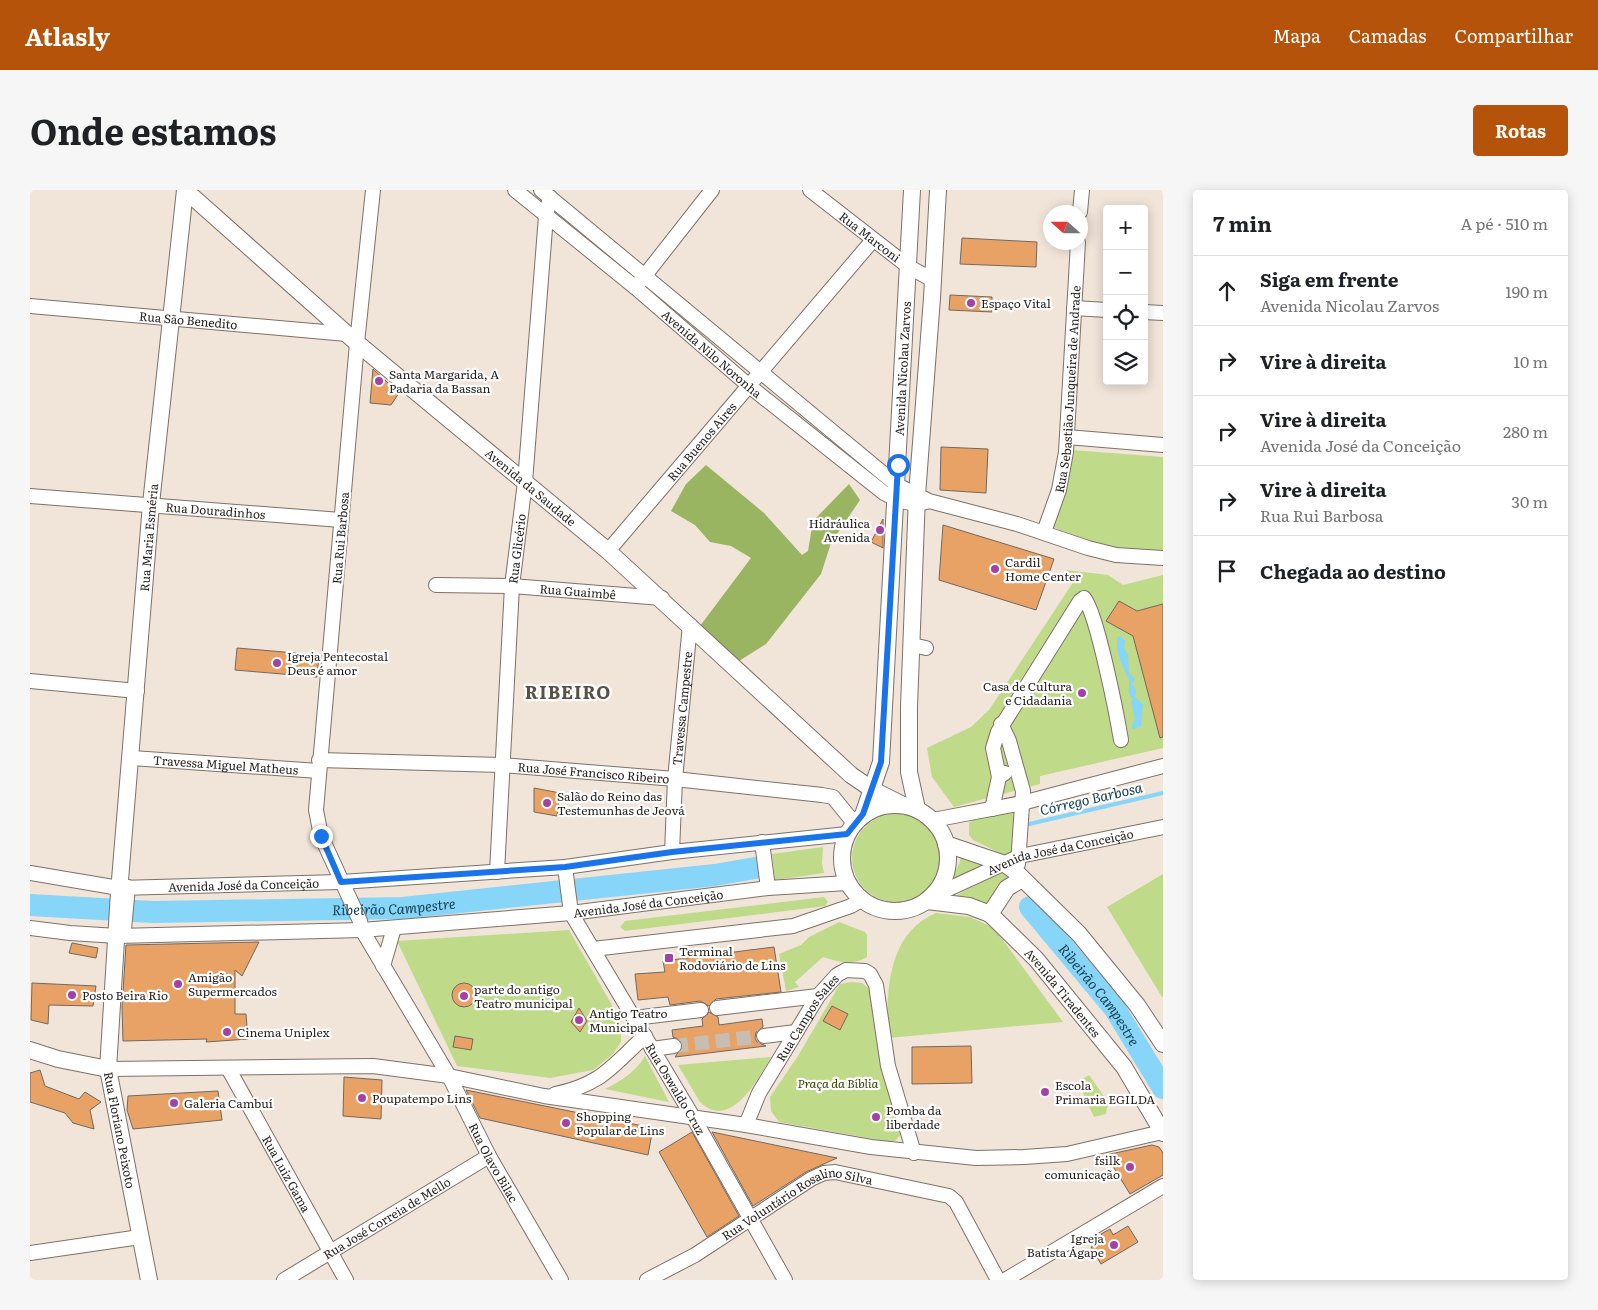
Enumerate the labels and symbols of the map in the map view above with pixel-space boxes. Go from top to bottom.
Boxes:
north arrow [1043,205,1088,250]
street label: Rua Marconi [836,207,904,266]
street label: Rua Sebastião Junqueira de Andrade [1050,285,1084,494]
place label: Espaço Vital [981,294,1051,312]
marker: Espaço Vital [965,297,977,309]
street label: Avenida Nicolau Zarvos [890,300,915,436]
street label: Avenida Nilo Noronha [658,305,766,402]
street label: Rua São Benedito [138,307,238,333]
place label: Santa Margarida, A Padaria da Bassan [389,365,499,397]
marker: Santa Margarida, A Padaria da Bassan [373,375,385,387]
street label: Rua Buenos Aires [663,398,741,485]
street label: Avenida da Saudade [482,444,580,530]
route start [887,454,910,477]
street label: Rua Maria Esméria [135,482,162,592]
street label: Rua Rui Barbosa [327,491,353,585]
street label: Rua Douradinhos [165,497,267,523]
street label: Rua Glicério [503,513,530,585]
place label: Hidráulica Avenida [809,514,871,546]
marker: Hidráulica Avenida [874,524,886,536]
place label: Cardil Home Center [1005,553,1081,585]
marker: Cardil Home Center [989,563,1001,575]
street label: Rua Guaimbê [539,579,617,603]
place label: Igreja Pentecostal Deus é amor [287,647,388,679]
street label: Travessa Campestre [667,651,696,766]
marker: Igreja Pentecostal Deus é amor [271,657,283,669]
place label: Casa de Cultura e Cidadania [983,677,1073,709]
district label: RIBEIRO [525,678,611,705]
marker: Casa de Cultura e Cidadania [1076,687,1088,699]
street label: Travessa Miguel Matheus [153,750,300,779]
street label: Rua José Francisco Ribeiro [517,757,670,788]
water label: Córrego Barbosa [1038,776,1144,820]
place label: Salão do Reino das Testemunhas de Jeová [557,787,685,819]
marker: Salão do Reino das Testemunhas de Jeová [541,797,553,809]
street label: Avenida José da Conceição [984,824,1135,879]
route end [310,825,333,848]
street label: Avenida José da Conceição [168,874,319,896]
street label: Avenida José da Conceição [572,885,724,922]
water label: Ribeirão Campestre [332,892,457,919]
water label: Ribeirão Campestre [1054,939,1145,1050]
place label: Terminal Rodoviário de Lins [679,942,786,974]
street label: Avenida Tiradentes [1021,944,1105,1041]
marker: Terminal Rodoviário de Lins [663,952,675,964]
place label: Amigão Supermercados [188,968,278,1000]
street label: Rua Campos Sales [771,970,843,1065]
marker: Amigão Supermercados [172,978,184,990]
place label: parte do antigo Teatro municipal [474,980,573,1012]
place label: Posto Beira Rio [82,986,168,1004]
marker: Posto Beira Rio [66,989,78,1001]
marker: parte do antigo Teatro municipal [458,990,470,1002]
place label: Antigo Teatro Municipal [589,1004,667,1036]
marker: Antigo Teatro Municipal [573,1014,585,1026]
place label: Cinema Uniplex [237,1023,330,1041]
marker: Cinema Uniplex [221,1026,233,1038]
street label: Rua Oswaldo Cruz [642,1039,710,1138]
street label: Rua Floriano Peixoto [100,1070,140,1190]
park label: Praça da Bíblia [798,1074,879,1092]
place label: Escola Primaria EGILDA [1055,1076,1155,1108]
marker: Escola Primaria EGILDA [1039,1086,1051,1098]
place label: Poupatempo Lins [372,1089,472,1107]
marker: Poupatempo Lins [356,1092,368,1104]
place label: Galeria Cambuí [184,1094,273,1112]
marker: Galeria Cambuí [168,1097,180,1109]
place label: Pomba da liberdade [886,1101,942,1133]
place label: Shopping Popular de Lins [576,1107,665,1139]
marker: Pomba da liberdade [870,1111,882,1123]
marker: Shopping Popular de Lins [560,1117,572,1129]
street label: Rua Olavo Bilac [465,1119,523,1205]
street label: Rua Luiz Gama [258,1132,316,1216]
place label: fsilk comunicação [1044,1151,1121,1183]
marker: fsilk comunicação [1124,1161,1136,1173]
street label: Rua Voluntário Rosalino Silva [718,1163,875,1244]
street label: Rua José Correia de Mello [319,1172,454,1263]
place label: Igreja Batista Ágape [1027,1229,1105,1261]
marker: Igreja Batista Ágape [1108,1239,1120,1251]

